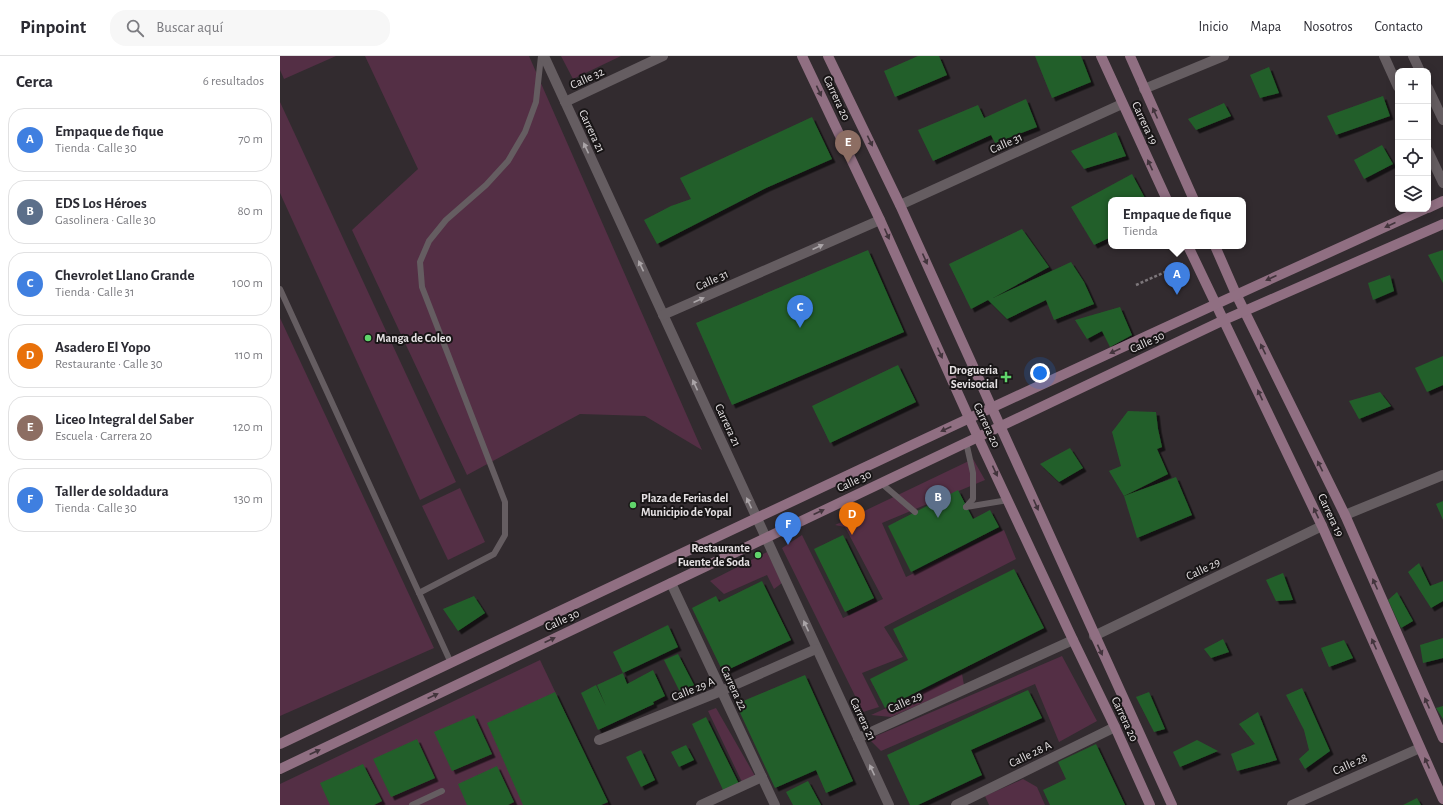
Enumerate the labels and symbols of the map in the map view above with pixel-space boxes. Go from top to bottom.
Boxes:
street label: Calle 32 [568,65,606,91]
street label: Carrera 20 [821,74,853,122]
one-way arrow [816,86,822,97]
street label: Carrera 19 [1130,100,1160,147]
one-way arrow [1152,107,1158,119]
street label: Carrera 21 [577,108,607,154]
pin: E [835,130,861,163]
street label: Calle 31 [988,131,1024,155]
one-way arrow [867,136,873,147]
one-way arrow [583,143,589,154]
one-way arrow [1147,159,1153,170]
one-way arrow [1384,222,1395,228]
one-way arrow [884,228,890,240]
one-way arrow [812,244,824,251]
one-way arrow [922,253,928,265]
one-way arrow [638,261,644,272]
pin: A [1164,262,1190,295]
street label: Calle 31 [694,268,730,292]
one-way arrow [1265,275,1277,281]
pin: C [787,295,813,328]
one-way arrow [693,297,705,303]
street label: Calle 30 [1128,329,1166,355]
place label: Manga de Coleo [376,332,451,344]
marker: Manga de Coleo [363,333,373,343]
one-way arrow [1260,343,1266,355]
one-way arrow [937,347,943,358]
one-way arrow [1109,347,1121,354]
your location [1030,363,1050,383]
place label: Drogueria Sevisocial [949,364,998,390]
marker: Drogueria Sevisocial [1001,372,1011,382]
one-way arrow [692,379,698,390]
one-way arrow [1257,390,1263,401]
street label: Carrera 20 [971,401,1003,449]
street label: Carrera 21 [713,402,743,448]
one-way arrow [941,426,952,432]
one-way arrow [1317,460,1324,471]
one-way arrow [992,465,998,477]
street label: Calle 30 [835,468,873,494]
pin: B [925,485,951,518]
place label: Plaza de Ferias del Municipio de Yopal [641,492,732,518]
street label: Carrera 19 [1316,492,1346,539]
one-way arrow [746,497,752,508]
marker: Plaza de Ferias del Municipio de Yopal [628,500,638,510]
one-way arrow [1033,500,1039,511]
pin: D [839,502,865,535]
one-way arrow [1313,507,1319,518]
one-way arrow [814,509,825,515]
pin: F [775,512,801,545]
place label: Restaurante Fuente de Soda [678,542,750,568]
marker: Restaurante Fuente de Soda [753,550,763,560]
street label: Calle 29 [1184,555,1222,582]
one-way arrow [1372,578,1378,589]
street label: Calle 30 [543,607,581,633]
one-way arrow [803,621,809,632]
one-way arrow [544,637,556,643]
one-way arrow [1371,639,1377,650]
one-way arrow [1098,644,1104,656]
street label: Carrera 22 [719,664,750,712]
street label: Calle 29 A [670,675,716,703]
street label: Calle 29 [886,689,924,715]
one-way arrow [427,693,438,699]
street label: Carrera 20 [1109,695,1141,743]
street label: Carrera 21 [848,696,878,742]
one-way arrow [1424,697,1430,708]
street label: Calle 28 A [1007,739,1053,769]
one-way arrow [310,749,321,755]
street label: Calle 28 [1331,751,1369,777]
one-way arrow [1424,758,1430,769]
one-way arrow [869,764,875,775]

